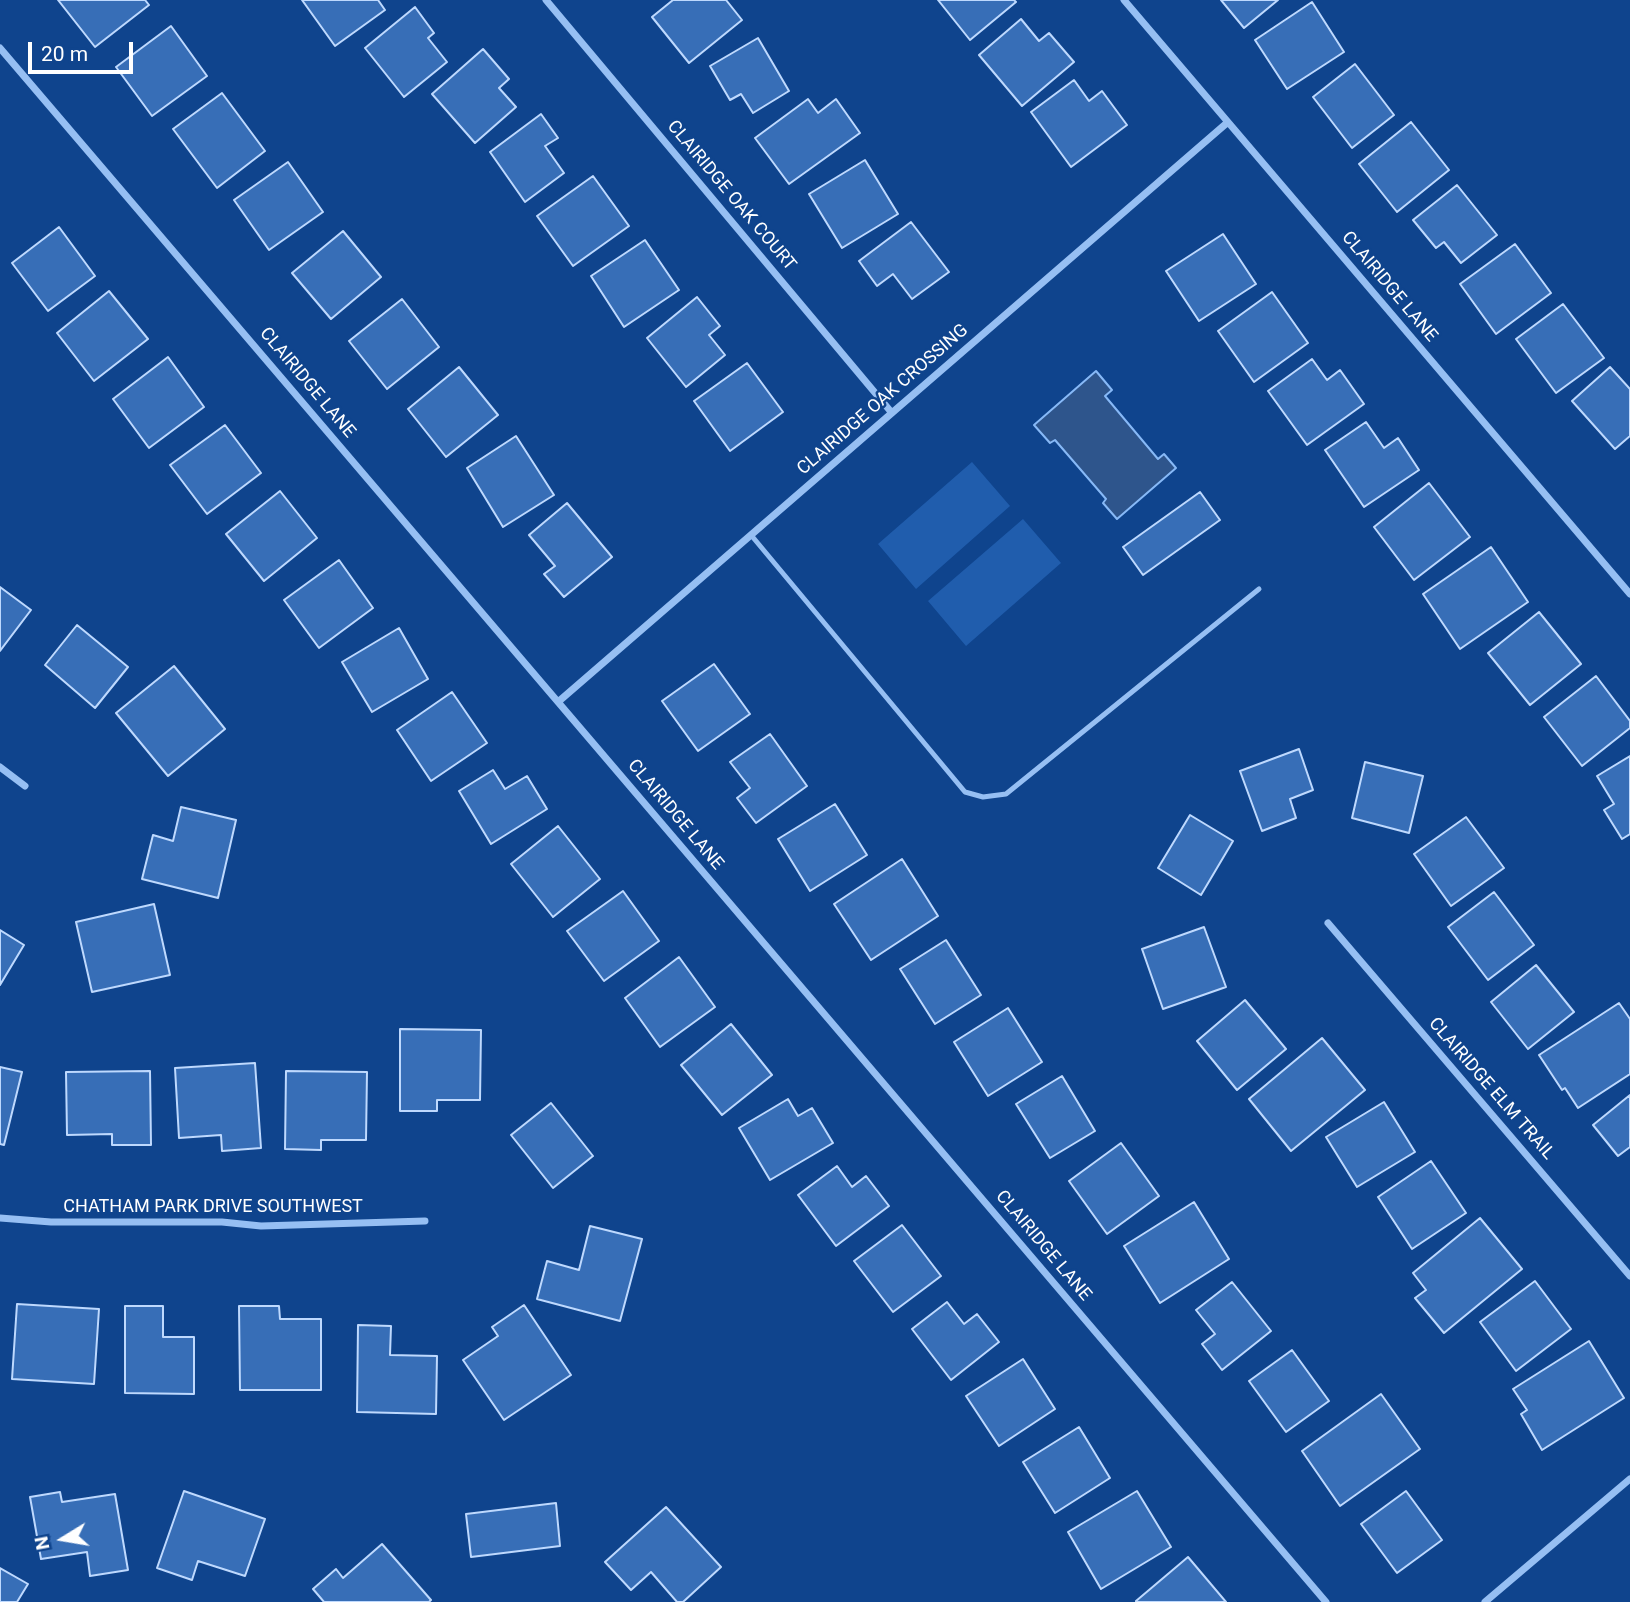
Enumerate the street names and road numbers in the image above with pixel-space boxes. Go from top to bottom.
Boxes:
street label: CLAIRIDGE OAK COURT [662,116,800,276]
street label: CLAIRIDGE LANE [1336,227,1442,347]
street label: CLAIRIDGE OAK CROSSING [793,320,973,480]
street label: CLAIRIDGE LANE [254,323,360,443]
street label: CLAIRIDGE LANE [622,755,728,875]
street label: CLAIRIDGE ELM TRAIL [1423,1014,1559,1164]
street label: CLAIRIDGE LANE [990,1186,1096,1306]
street label: CHATHAM PARK DRIVE SOUTHWEST [63,1196,363,1218]

